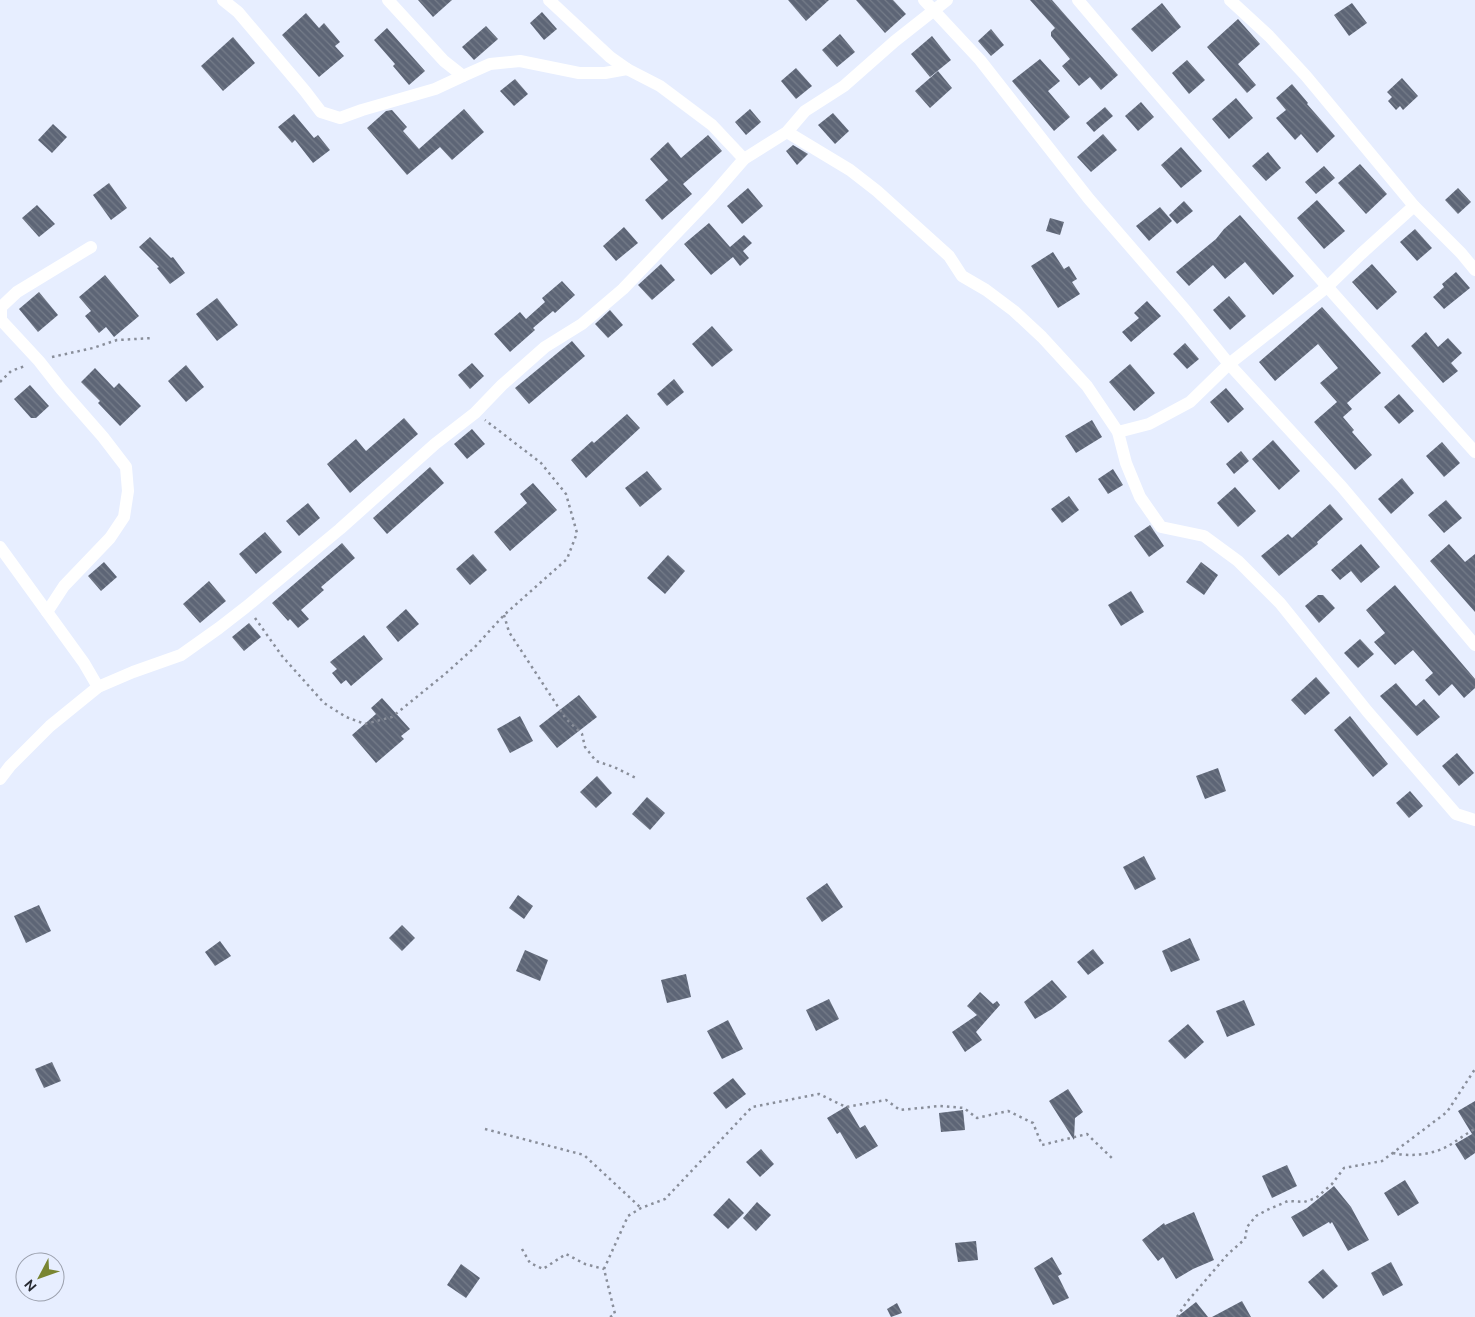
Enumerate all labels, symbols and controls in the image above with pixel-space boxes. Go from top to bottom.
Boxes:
north arrow [15,1252,65,1302]
text: N [21,1276,40,1295]

